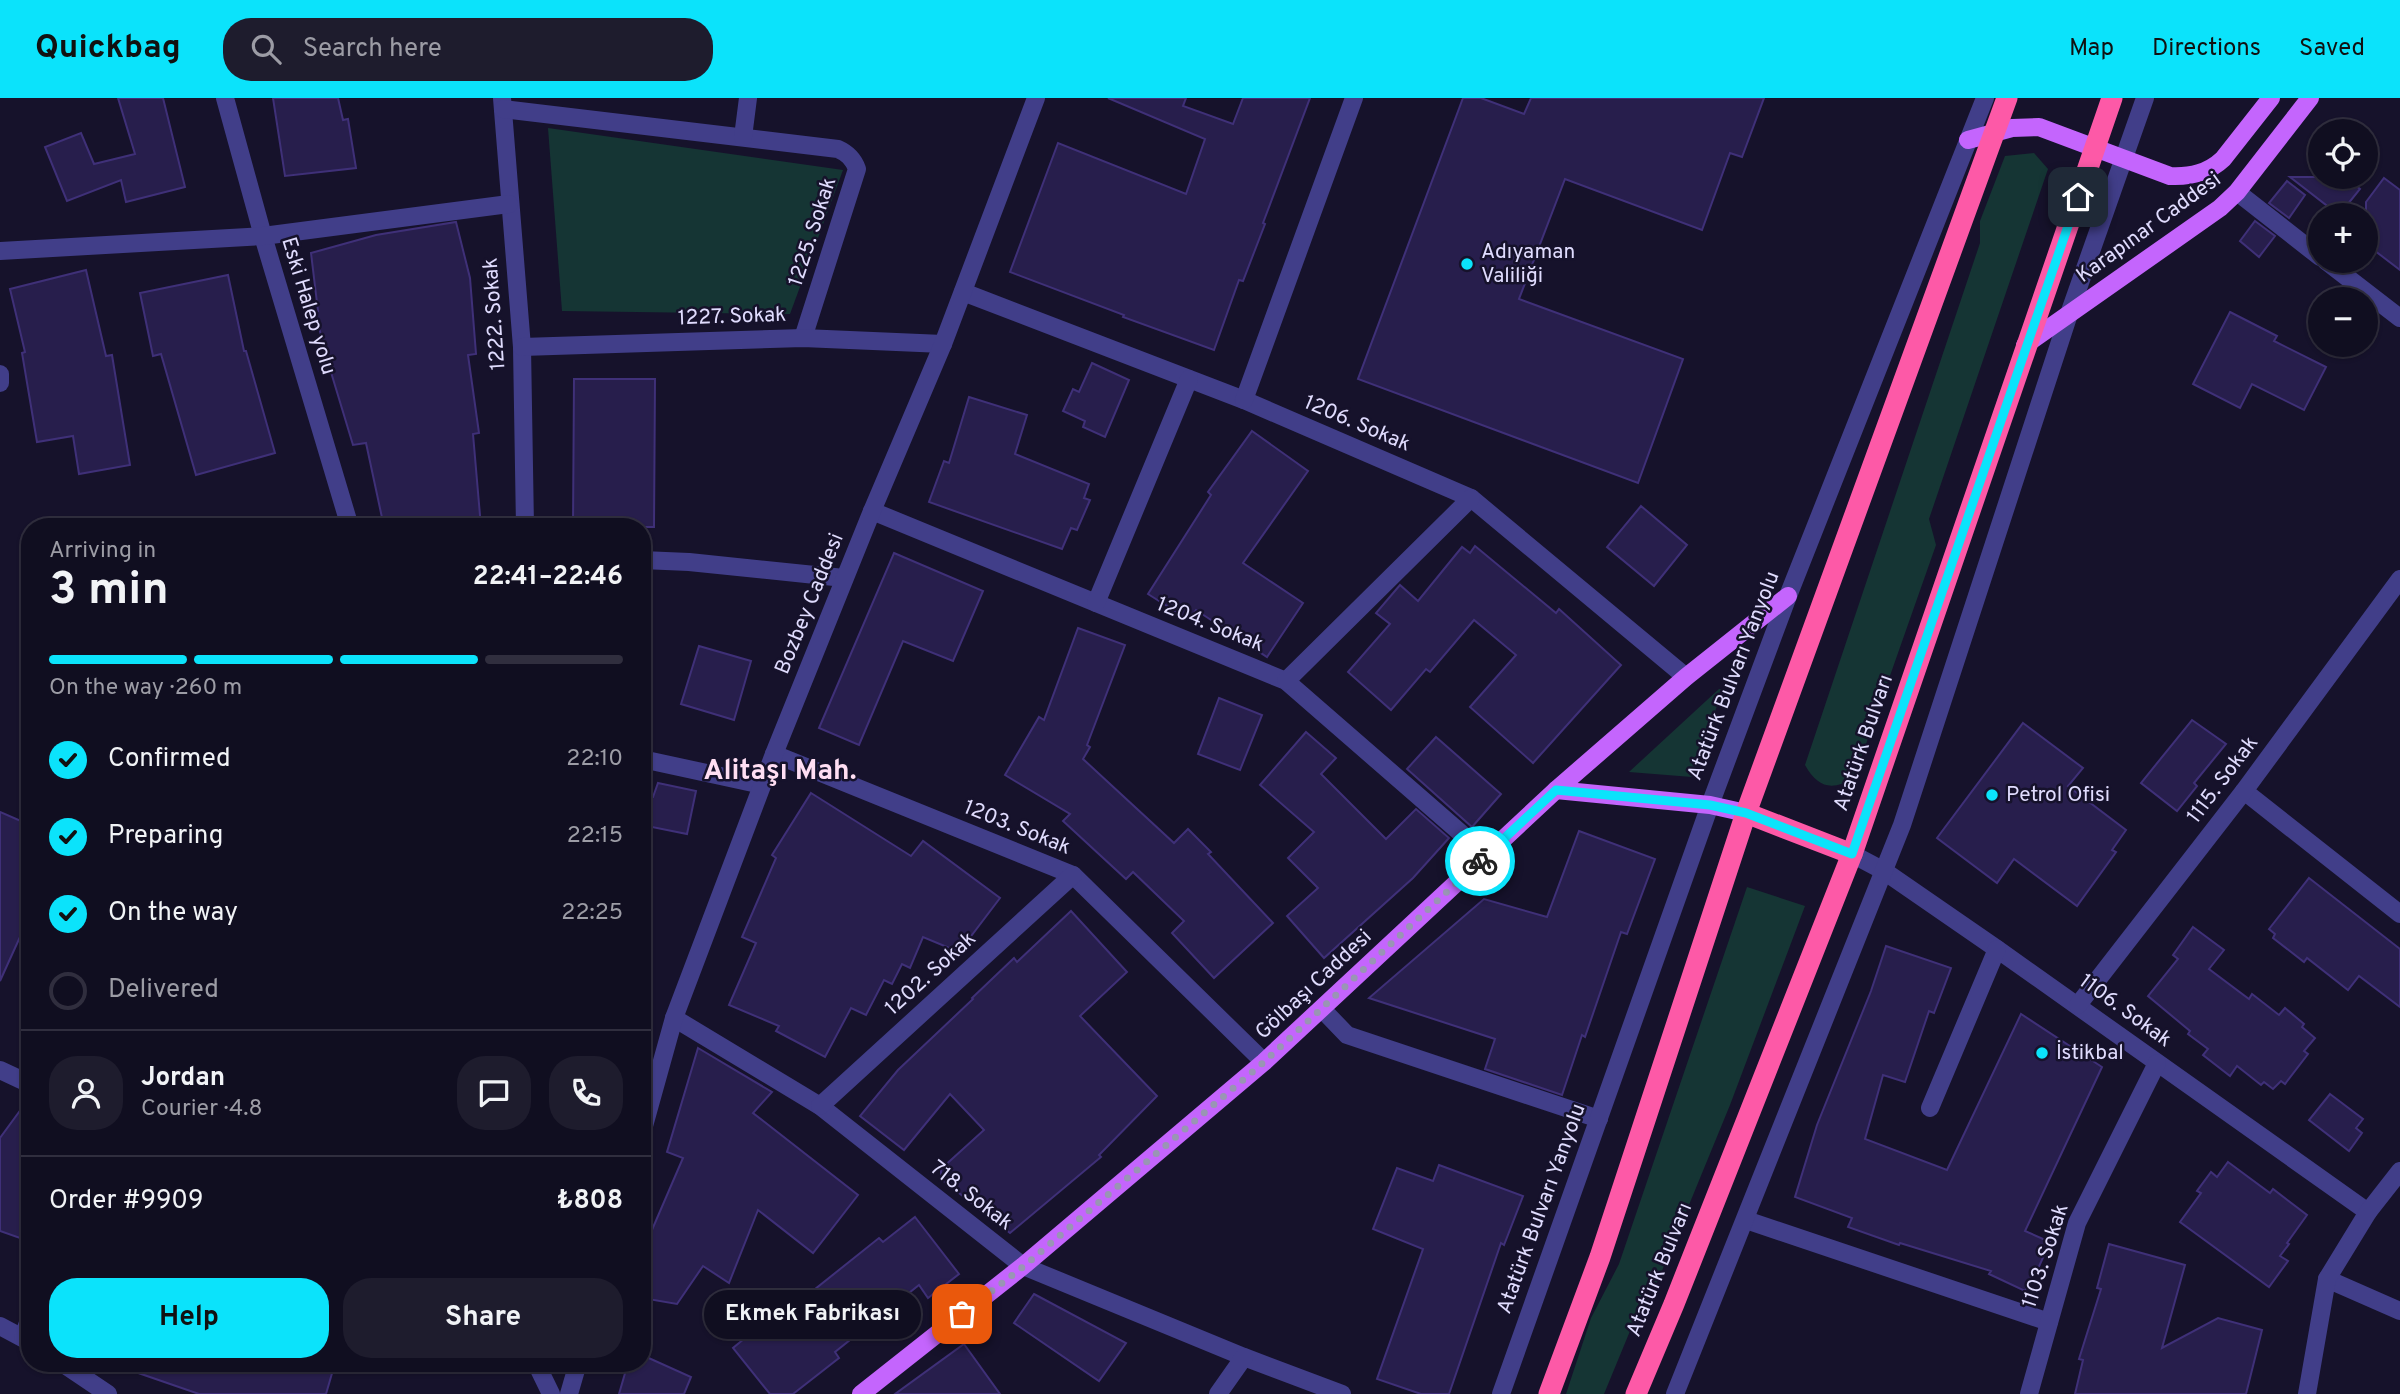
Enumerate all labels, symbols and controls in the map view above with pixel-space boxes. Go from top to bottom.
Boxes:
search box [223,18,713,81]
text: Quickbag [35,28,181,70]
icon: search [247,30,285,68]
text: Search here [303,33,442,66]
text: Map [2069,34,2114,64]
text: Directions [2152,34,2261,64]
text: Saved [2299,34,2365,64]
map controls [2308,119,2378,357]
button: locate [2308,119,2378,189]
street label: Karapınar Caddesi [2071,166,2227,290]
pin [2048,167,2108,227]
street label: 1225. Sokak [783,174,843,290]
icon: home [2059,178,2097,216]
button: + [2308,203,2378,273]
street label: Eski Halep yolu [274,234,342,378]
place label: Adıyaman Valiliği [1481,239,1575,290]
marker: Adıyaman Valiliği [1459,256,1475,272]
street label: 1222. Sokak [478,257,512,371]
button: − [2308,287,2378,357]
street label: 1227. Sokak [677,302,787,332]
street label: 1206. Sokak [1300,389,1414,459]
street label: Bozbey Caddesi [769,529,851,679]
text: Arriving in [49,537,156,566]
text: 22:41–22:46 [473,561,623,594]
text: 3 min [49,562,169,621]
street label: Atatürk Bulvarı Yanyolu [1682,568,1786,784]
street label: 1204. Sokak [1152,591,1268,659]
street label: Atatürk Bulvarı [1828,671,1900,815]
text: On the way · 260 m [49,674,242,703]
street label: 1115. Sokak [2181,731,2265,829]
icon: check [49,741,87,779]
text: Confirmed [108,743,231,776]
text: 22:10 [566,745,623,774]
district label: Alitaşı Mah. [703,754,857,790]
place label: Petrol Ofisi [2006,782,2110,809]
marker: Petrol Ofisi [1984,787,2000,803]
street label: 1203. Sokak [960,794,1074,862]
icon: check [49,818,87,856]
text: Preparing [108,820,223,853]
text: 22:15 [567,822,623,851]
courier [1445,826,1515,896]
icon: bike [1461,842,1499,880]
icon: check [49,895,87,933]
text: On the way [108,897,238,930]
text: 22:25 [561,899,623,928]
street label: Gölbaşı Caddesi [1250,924,1378,1046]
street label: 1202. Sokak [880,926,982,1022]
street label: 1106. Sokak [2073,968,2177,1054]
text: Delivered [108,974,219,1007]
place label: İstikbal [2056,1040,2124,1067]
marker: İstikbal [2034,1045,2050,1061]
button: person [49,1056,123,1130]
button: chat [457,1056,531,1130]
button: phone [549,1056,623,1130]
text: Jordan [141,1062,225,1095]
text: Courier · 4.8 [141,1095,262,1124]
street label: Atatürk Bulvarı Yanyolu [1491,1100,1593,1318]
street label: 718. Sokak [924,1155,1018,1237]
text: Order #9909 [49,1185,203,1218]
text: ₺808 [557,1185,623,1218]
street label: Atatürk Bulvarı [1621,1199,1699,1341]
street label: 1103. Sokak [2016,1200,2076,1312]
button: Help [49,1278,329,1358]
button: Share [343,1278,623,1358]
pin [932,1284,992,1344]
callout: Ekmek Fabrikası [703,1290,920,1338]
icon: bag [943,1295,981,1333]
text: Ekmek Fabrikası [725,1300,900,1329]

